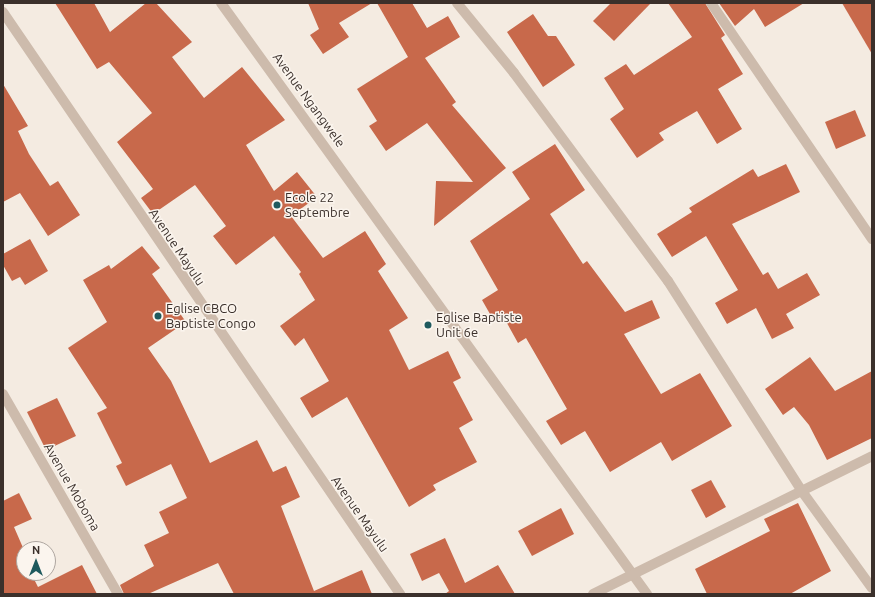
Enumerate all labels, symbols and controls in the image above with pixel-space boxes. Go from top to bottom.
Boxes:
street label: Avenue Ngangwele [270,50,348,150]
place label: Ecole 22 Septembre [285,190,350,221]
marker: Ecole 22 Septembre [272,200,282,210]
street label: Avenue Mayulu [146,206,208,288]
place label: Eglise CBCO Baptiste Congo [166,301,256,332]
place label: Eglise Baptiste Unit 6e [436,310,522,341]
marker: Eglise CBCO Baptiste Congo [153,311,163,321]
marker: Eglise Baptiste Unit 6e [423,320,433,330]
street label: Avenue Moboma [41,440,103,534]
street label: Avenue Mayulu [328,473,392,555]
north arrow [16,541,56,581]
text: N [32,544,40,556]

